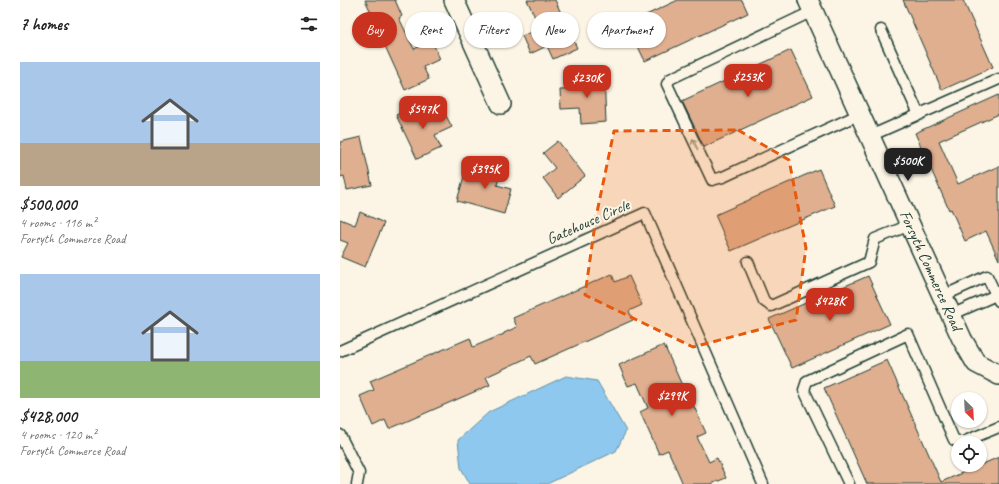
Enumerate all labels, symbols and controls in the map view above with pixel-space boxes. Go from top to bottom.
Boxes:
chip: Buy [352,12,397,48]
chip: Rent [405,12,456,48]
chip: Filters [464,12,523,48]
chip: New [531,12,579,48]
chip: Apartment [587,12,666,48]
icon: filters [298,13,320,35]
text: 7 homes [20,14,68,35]
pin: $253K [720,64,776,98]
pin: $230K [559,65,615,99]
text: $253K [733,69,763,85]
text: $230K [572,70,602,86]
icon: home [134,88,206,160]
pin: $547K [395,96,451,130]
text: $547K [408,101,438,117]
one-way arrow [691,139,698,151]
pin: $500K [880,148,936,182]
text: $500K [893,153,923,169]
pin: $395K [457,156,513,190]
text: $395K [470,161,500,177]
text: $500,000 [20,194,77,215]
street label: Gatehouse Circle [544,194,634,249]
street label: Forsyth Commerce Road [895,207,968,336]
text: 4 rooms · 116 m² [20,215,96,231]
text: Forsyth Commerce Road [20,231,125,247]
pin: $428K [802,288,858,322]
text: $428K [815,293,845,309]
icon: home [134,300,206,372]
pin: $299K [644,383,700,417]
text: $299K [657,388,687,404]
north arrow [951,392,987,428]
map controls [951,392,987,472]
text: $428,000 [20,406,77,427]
text: 4 rooms · 120 m² [20,427,96,443]
button: locate [951,436,987,472]
text: Forsyth Commerce Road [20,443,125,459]

